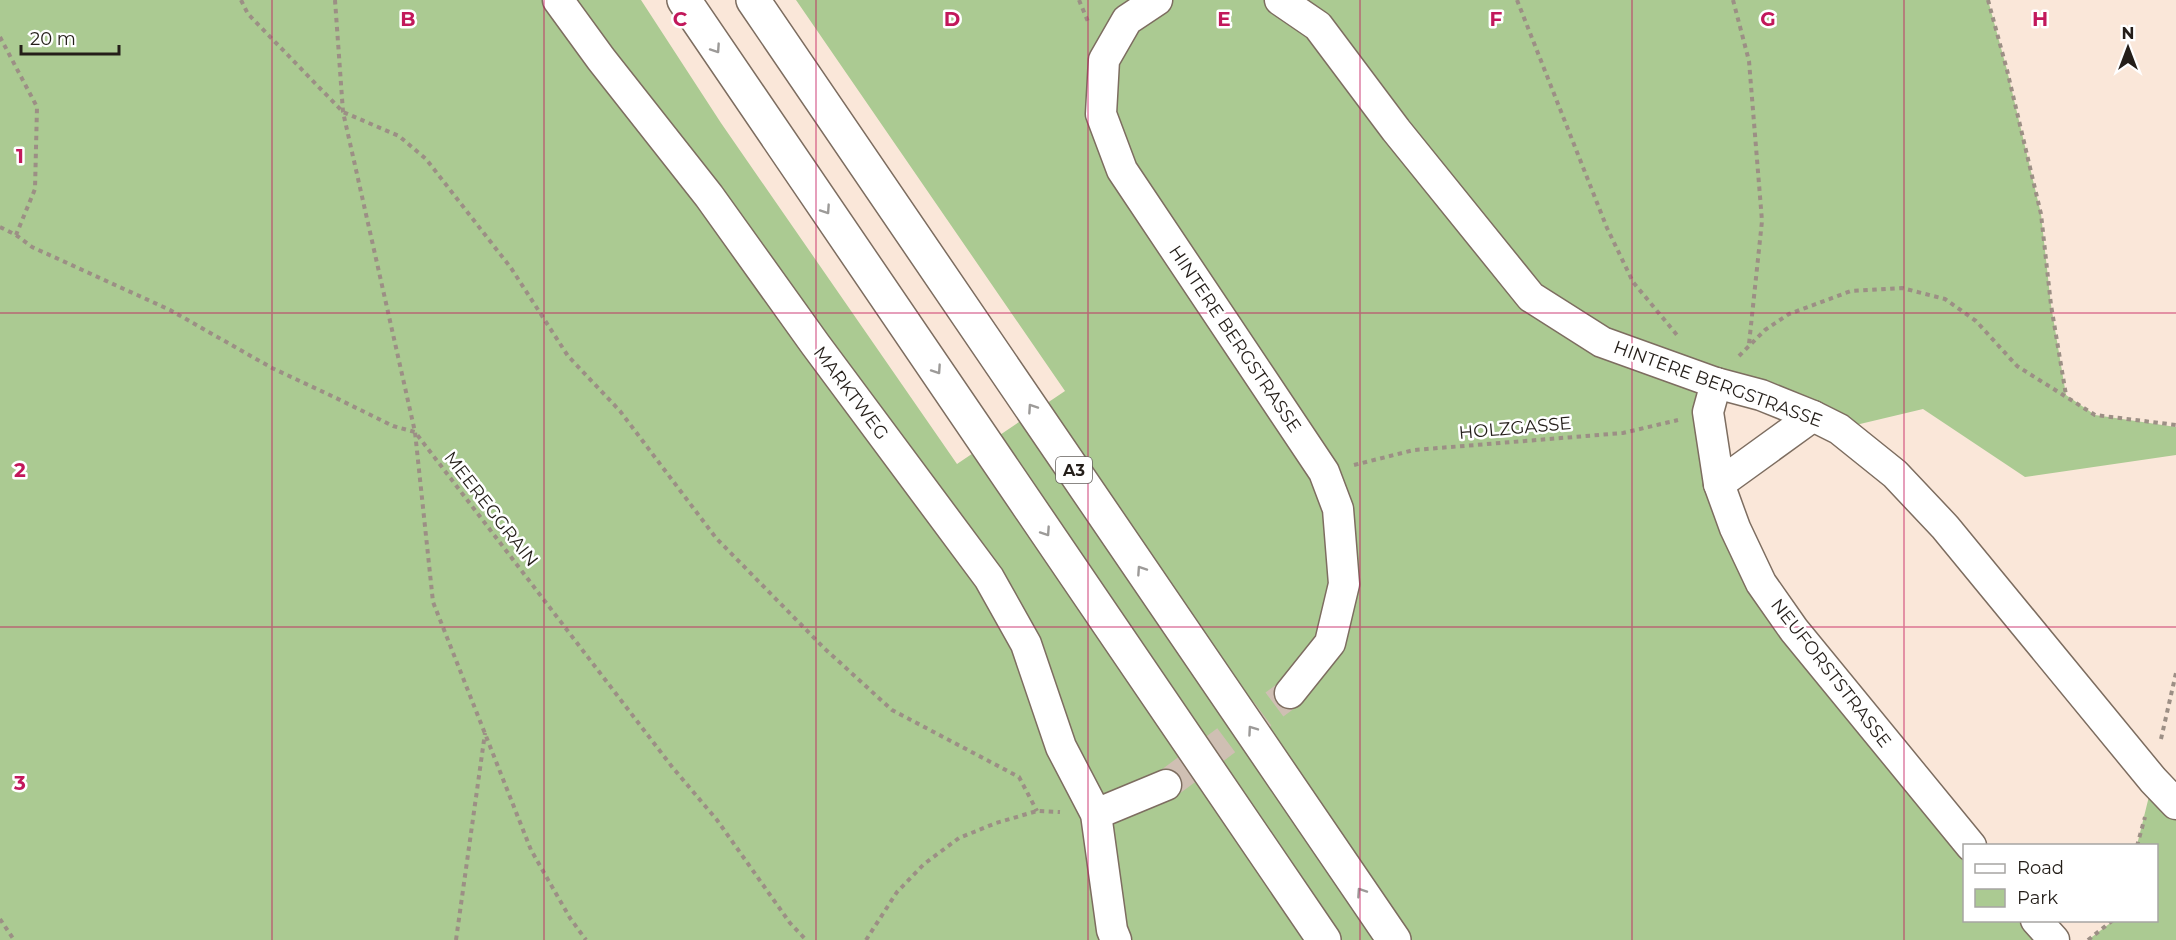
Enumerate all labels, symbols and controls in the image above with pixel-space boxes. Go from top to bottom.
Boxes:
text: B [400,7,416,31]
text: C [673,7,688,31]
text: D [944,7,960,31]
text: E [1217,7,1231,31]
text: F [1490,7,1503,31]
text: G [1760,7,1776,31]
text: H [2032,7,2048,31]
scale bar [21,18,118,56]
north arrow [2098,18,2158,78]
text: N [2122,24,2134,43]
text: 20 m [30,28,76,50]
one-way arrow [709,42,720,53]
text: 1 [16,144,24,168]
one-way arrow [819,203,830,214]
street label: HINTERE BERGSTRASSE [1164,241,1306,437]
street label: HINTERE BERGSTRASSE [1611,336,1825,432]
street label: MARKTWEG [809,342,893,444]
one-way arrow [930,364,941,375]
one-way arrow [1028,404,1039,415]
street label: HOLZGASSE [1458,412,1572,444]
street label: MEEREGGRAIN [439,447,543,571]
road number: A3 [1056,457,1092,483]
text: 2 [14,458,26,482]
one-way arrow [1039,525,1050,536]
one-way arrow [1137,565,1148,576]
street label: NEUFORSTSTRASSE [1766,594,1896,752]
one-way arrow [1248,726,1259,737]
text: 3 [13,771,26,795]
legend [1963,844,2158,922]
text: Road [2017,857,2064,879]
one-way arrow [1357,887,1368,898]
text: Park [2017,887,2058,909]

